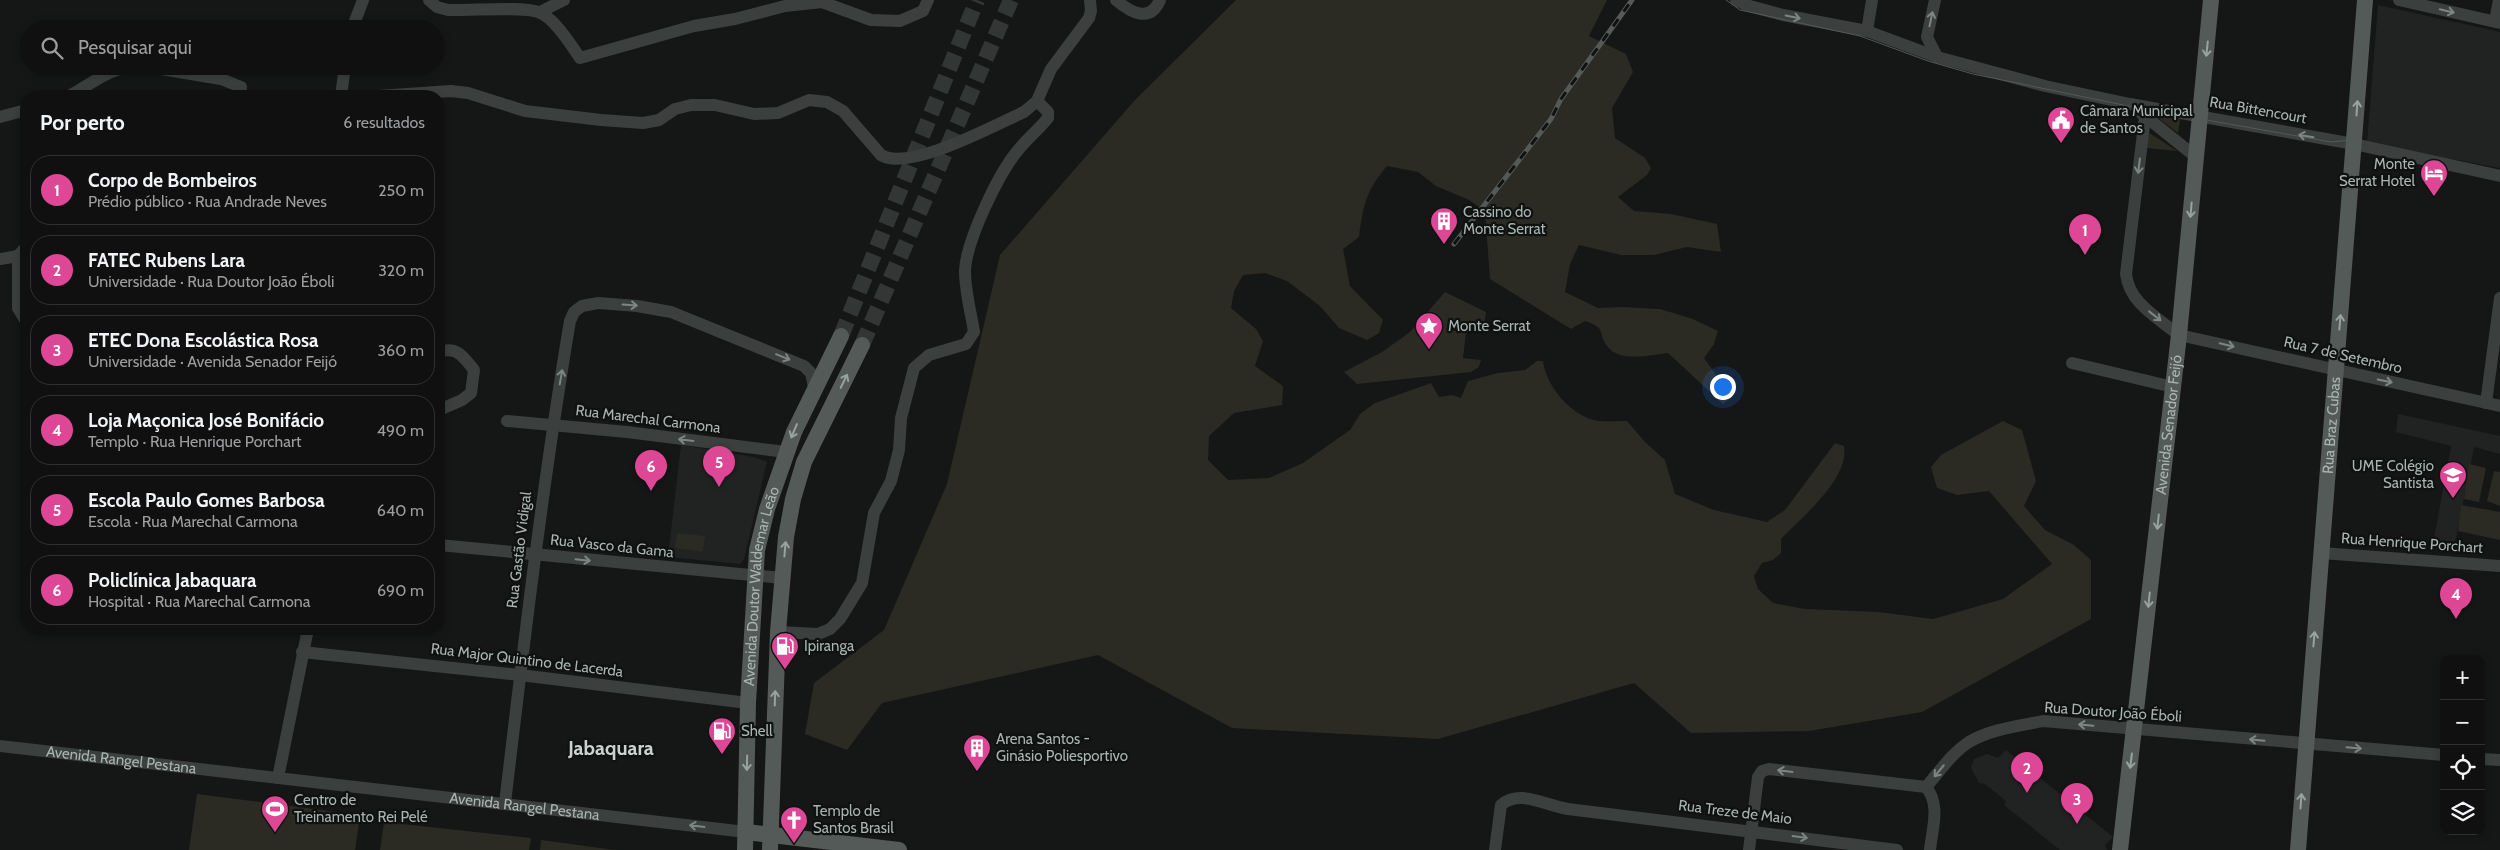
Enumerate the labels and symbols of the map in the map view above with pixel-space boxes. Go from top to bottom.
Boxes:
one-way arrow [2439,7,2455,16]
one-way arrow [1927,11,1936,27]
one-way arrow [1784,12,1800,22]
one-way arrow [2202,40,2212,56]
street label: Rua Bittencourt [2208,93,2308,127]
one-way arrow [2353,100,2362,116]
place label: Câmara Municipal de Santos [2080,102,2193,137]
public building icon: Câmara Municipal de Santos [2046,105,2076,144]
one-way arrow [2299,130,2315,140]
place label: Monte Serrat Hotel [2339,155,2415,190]
one-way arrow [2134,157,2144,173]
hotel icon: Monte Serrat Hotel [2419,158,2449,197]
one-way arrow [2186,202,2196,218]
place label: Cassino do Monte Serrat [1463,203,1545,238]
building icon: Cassino do Monte Serrat [1429,206,1459,245]
pin: 1 [2069,214,2101,255]
one-way arrow [622,301,638,310]
one-way arrow [2148,310,2161,321]
place icon: Monte Serrat [1414,311,1444,350]
one-way arrow [2335,314,2345,330]
place label: Monte Serrat [1448,317,1530,335]
street label: Rua 7 de Setembro [2282,333,2404,377]
one-way arrow [2218,341,2234,350]
one-way arrow [775,353,790,363]
street label: Avenida Senador Feijó [2152,354,2186,496]
one-way arrow [556,369,566,385]
one-way arrow [840,374,849,389]
your location [1710,374,1736,400]
street label: Rua Braz Cubas [2319,376,2344,474]
one-way arrow [2377,377,2393,386]
street label: Rua Marechal Carmona [574,401,722,437]
one-way arrow [789,423,799,438]
one-way arrow [678,434,694,444]
pin: 5 [703,446,735,487]
pin: 6 [635,450,667,491]
place label: UME Colégio Santista [2352,457,2435,492]
school or university icon: UME Colégio Santista [2438,460,2468,499]
street label: Avenida Doutor Waldemar Leão [740,484,783,686]
street label: Rua Gastão Vidigal [503,490,535,609]
one-way arrow [2153,514,2163,530]
street label: Rua Henrique Porchart [2341,529,2483,557]
street label: Rua Vasco da Gama [549,531,675,562]
one-way arrow [780,541,789,557]
one-way arrow [575,555,591,565]
pin: 4 [2440,578,2472,619]
one-way arrow [2144,591,2154,607]
fuel station icon: Ipiranga [770,631,800,670]
one-way arrow [2309,632,2319,648]
place label: Ipiranga [804,637,855,655]
street label: Rua Major Quintino de Lacerda [430,639,625,681]
one-way arrow [771,690,780,706]
street label: Rua Doutor João Éboli [2044,697,2182,726]
fuel station icon: Shell [707,716,737,755]
one-way arrow [2079,720,2095,730]
place label: Shell [741,722,773,740]
place label: Arena Santos - Ginásio Poliesportivo [996,730,1128,765]
building icon: Arena Santos - Ginásio Poliesportivo [962,733,992,772]
one-way arrow [2249,735,2265,745]
district label: Jabaquara [567,736,654,760]
street label: Avenida Rangel Pestana [45,742,198,778]
one-way arrow [2345,743,2361,753]
pin: 2 [2011,752,2043,793]
one-way arrow [2126,753,2136,769]
one-way arrow [742,754,752,770]
one-way arrow [1934,765,1945,778]
one-way arrow [1777,766,1793,776]
pin: 3 [2061,783,2093,824]
street label: Avenida Rangel Pestana [449,789,601,824]
place label: Centro de Treinamento Rei Pelé [294,791,428,826]
sports icon: Centro de Treinamento Rei Pelé [260,794,290,833]
one-way arrow [2297,794,2306,810]
street label: Rua Treze de Maio [1677,796,1793,828]
place label: Templo de Santos Brasil [813,802,894,837]
church icon: Templo de Santos Brasil [779,805,809,844]
one-way arrow [690,821,706,831]
one-way arrow [1792,832,1808,842]

